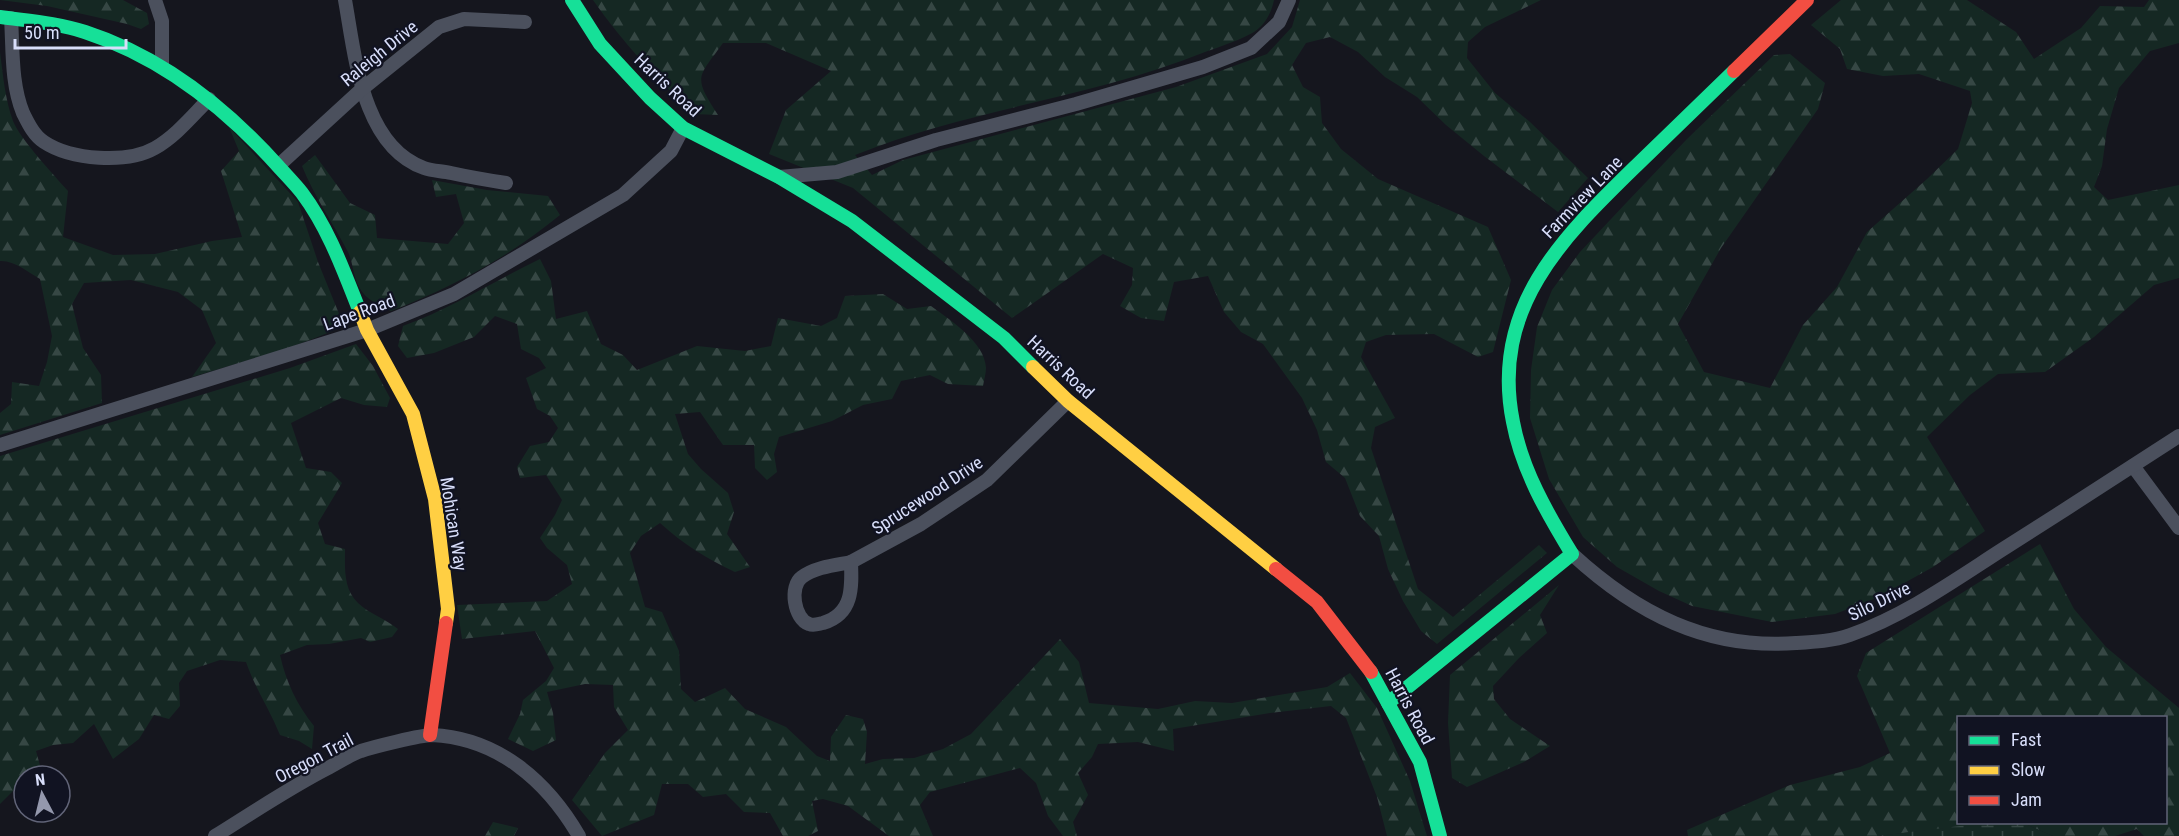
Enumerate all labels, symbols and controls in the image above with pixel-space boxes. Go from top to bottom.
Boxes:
scale bar [15,12,126,50]
street label: Raleigh Drive [336,16,422,90]
text: 50 m [24,22,59,43]
street label: Harris Road [630,49,706,121]
street label: Farmview Lane [1537,151,1627,243]
street label: Lape Road [320,289,398,335]
street label: Harris Road [1023,331,1099,403]
street label: Sprucewood Drive [868,451,986,539]
street label: Mohican Way [436,476,472,573]
street label: Silo Drive [1844,577,1914,625]
street label: Harris Road [1381,664,1439,748]
legend [1957,716,2167,824]
street label: Oregon Trail [271,729,357,787]
text: Fast [2011,729,2042,750]
text: Slow [2011,759,2046,780]
north arrow [12,764,72,824]
text: N [34,770,46,790]
text: Jam [2011,789,2042,810]

